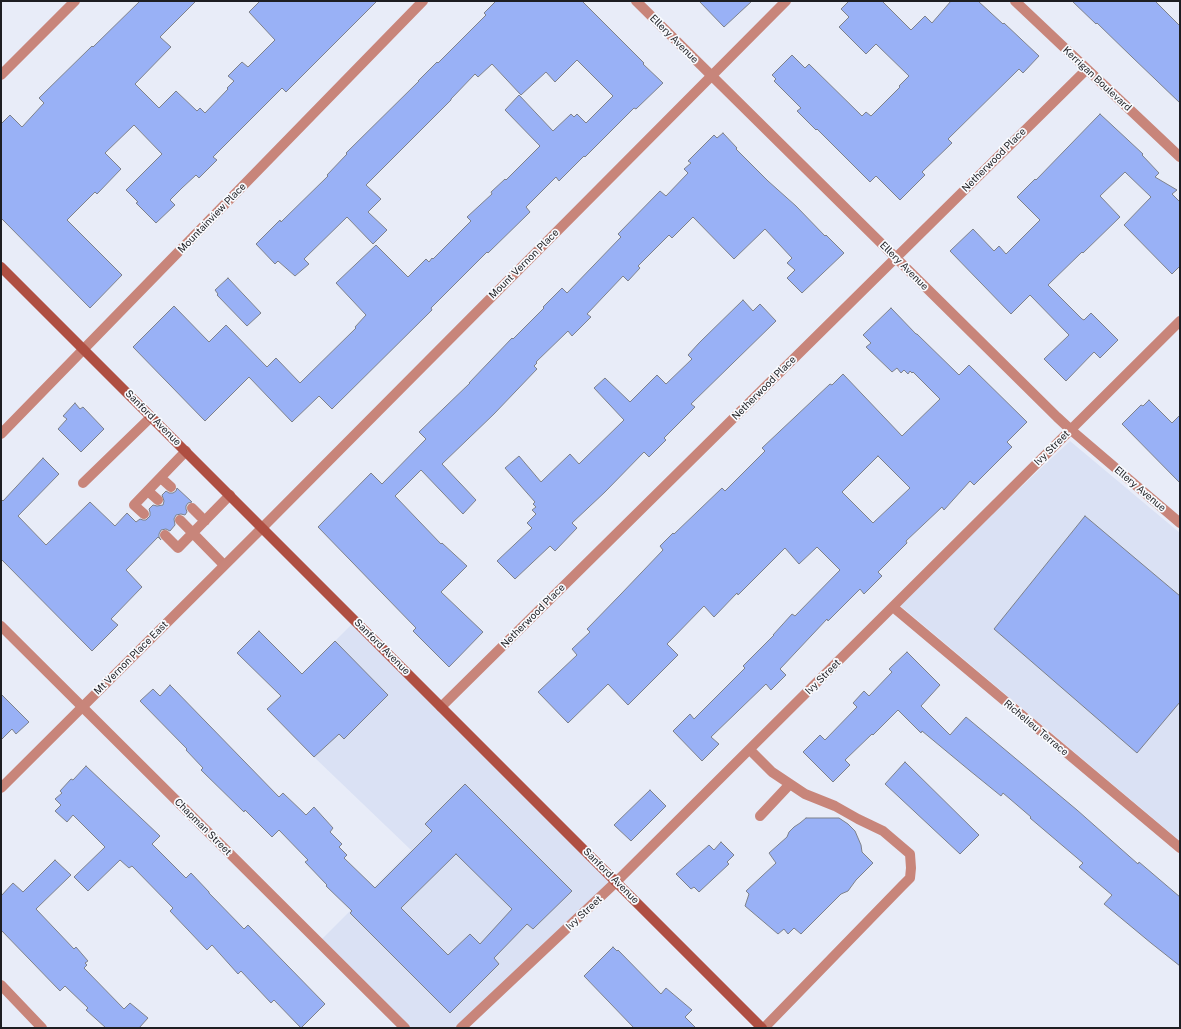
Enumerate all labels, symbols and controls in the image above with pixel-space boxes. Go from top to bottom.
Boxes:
street label: Ellery Avenue [647,12,701,66]
street label: Kerrigan Boulevard [1060,44,1134,114]
street label: Netherwood Place [959,125,1029,195]
street label: Mountainview Place [175,181,249,255]
street label: Mount Vernon Place [487,227,561,301]
street label: Ellery Avenue [877,239,931,293]
street label: Netherwood Place [729,353,799,423]
street label: Sanford Avenue [123,388,183,448]
street label: Ivy Street [1032,428,1072,468]
street label: Ellery Avenue [1112,464,1168,514]
street label: Netherwood Place [498,581,568,651]
street label: Sanford Avenue [352,617,412,677]
street label: Mt Vernon Place East [92,619,170,697]
street label: Ivy Street [803,657,843,697]
street label: Richelieu Terrace [1001,698,1071,758]
street label: Chapman Street [172,796,234,858]
street label: Sanford Avenue [581,846,641,906]
street label: Ivy Street [563,893,605,933]

